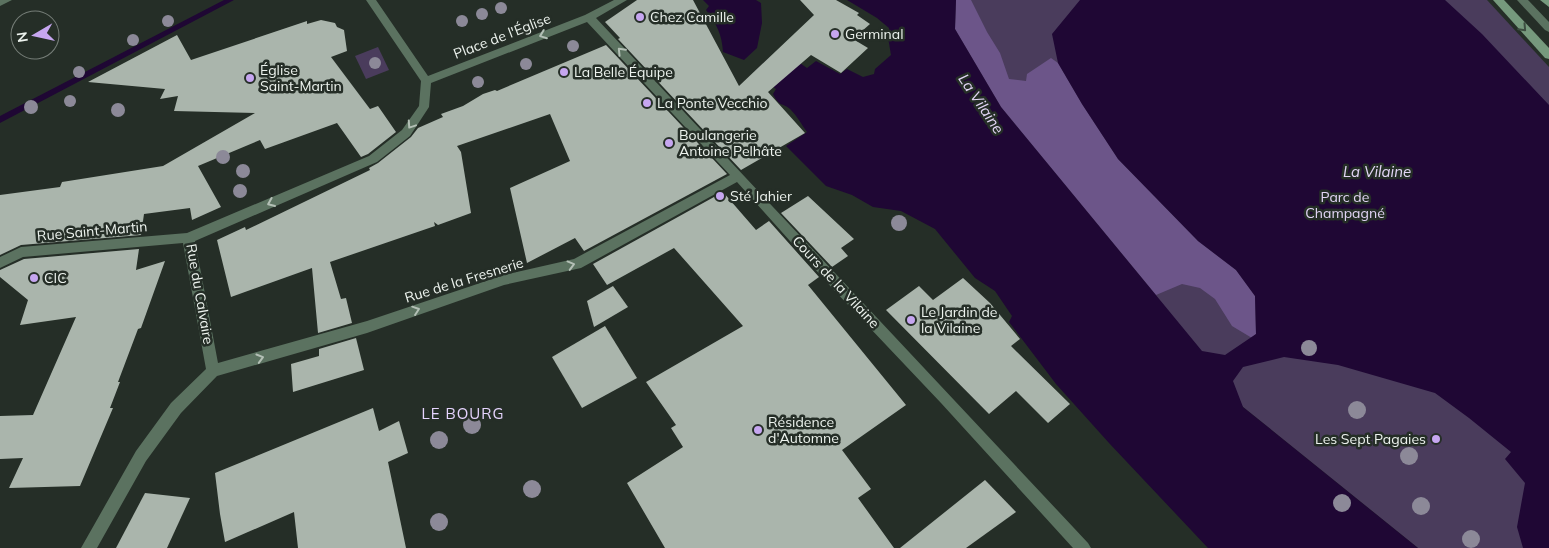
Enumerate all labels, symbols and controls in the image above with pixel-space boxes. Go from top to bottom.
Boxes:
place label: Chez Camille [650,8,734,26]
street label: Place de l'Église [451,9,553,63]
north arrow [10,10,60,60]
marker: Chez Camille [634,11,646,23]
one-way arrow [1517,22,1526,31]
place label: Germinal [845,25,904,43]
marker: Germinal [829,28,841,40]
one-way arrow [539,29,548,39]
text: N [12,30,32,44]
one-way arrow [618,48,627,57]
place label: Église Saint-Martin [260,61,342,95]
place label: La Belle Équipe [574,63,673,81]
marker: La Belle Équipe [558,66,570,78]
water label: La Vilaine [954,70,1008,137]
marker: Église Saint-Martin [244,72,256,84]
place label: La Ponte Vecchio [657,94,768,112]
marker: La Ponte Vecchio [641,97,653,109]
one-way arrow [408,120,418,129]
place label: Boulangerie Antoine Pelhâte [679,126,782,160]
marker: Boulangerie Antoine Pelhâte [663,137,675,149]
water label: La Vilaine [1343,162,1411,181]
place label: Sté Jahier [730,187,793,205]
park label: Parc de Champagné [1305,188,1385,222]
marker: Sté Jahier [714,190,726,202]
one-way arrow [267,196,276,207]
street label: Rue Saint-Martin [36,217,148,245]
street label: Cours de la Vilaine [789,232,883,332]
street label: Rue du Calvaire [182,242,218,346]
street label: Rue de la Fresnerie [402,253,526,307]
one-way arrow [567,260,576,271]
place label: CIC [44,269,67,287]
marker: CIC [28,272,40,284]
place label: Le Jardin de la Vilaine [921,303,997,337]
one-way arrow [411,306,419,316]
marker: Le Jardin de la Vilaine [905,314,917,326]
one-way arrow [256,353,264,363]
district label: LE BOURG [422,404,504,423]
place label: Résidence d'Automne [768,413,839,447]
marker: Résidence d'Automne [752,424,764,436]
place label: Les Sept Pagaies [1315,430,1426,448]
marker: Les Sept Pagaies [1430,433,1442,445]

